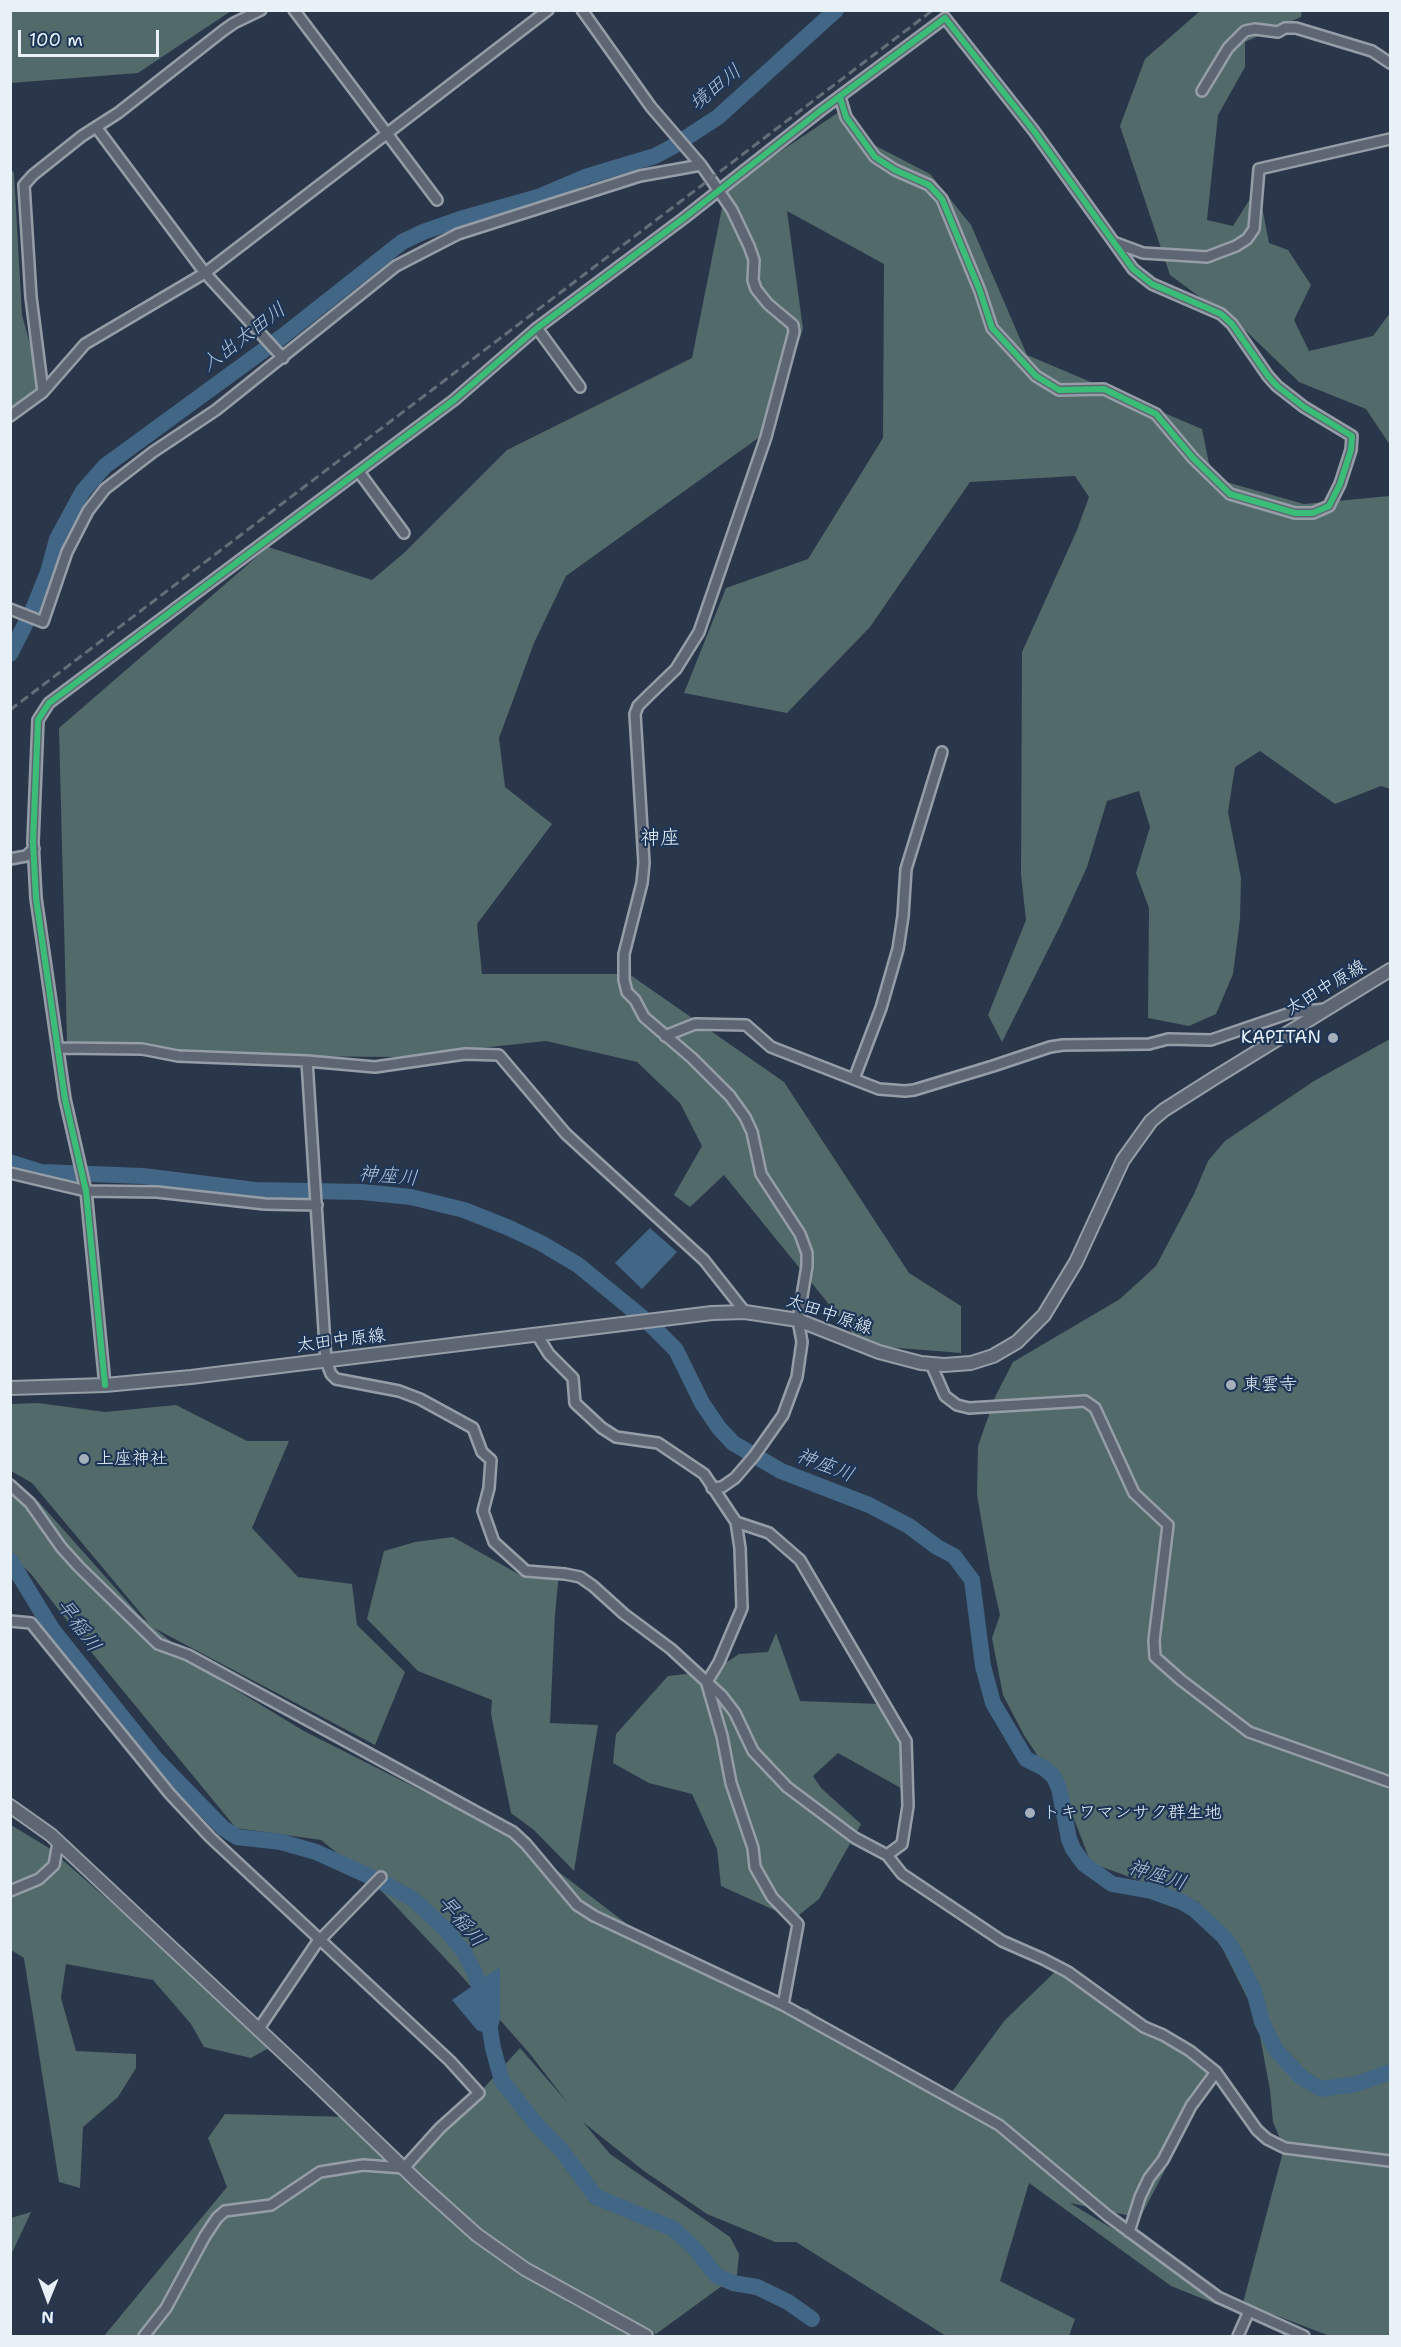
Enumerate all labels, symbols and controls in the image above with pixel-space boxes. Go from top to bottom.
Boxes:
scale bar [21,18,162,56]
text: 100 m [29,28,83,52]
water label: 境田川 [685,60,747,116]
water label: 入出太田川 [197,298,291,378]
district label: 神座 [640,827,680,851]
street label: 太田中原線 [1282,956,1370,1020]
place label: KAPITAN [1241,1027,1321,1049]
marker: KAPITAN [1326,1031,1340,1045]
water label: 神座川 [357,1162,419,1192]
street label: 太田中原線 [783,1290,875,1340]
street label: 太田中原線 [295,1325,387,1357]
place label: 東雲寺 [1243,1374,1297,1396]
marker: 東雲寺 [1224,1378,1238,1392]
water label: 神座川 [793,1444,857,1488]
place label: 上座神社 [96,1448,168,1470]
marker: 上座神社 [77,1452,91,1466]
water label: 早稲川 [51,1595,105,1657]
place label: トキワマンサク群生地 [1042,1802,1222,1824]
marker: トキワマンサク群生地 [1023,1806,1037,1820]
water label: 神座川 [1125,1856,1189,1896]
water label: 早稲川 [433,1891,489,1953]
north arrow [18,2269,78,2329]
text: N [41,2307,54,2328]

